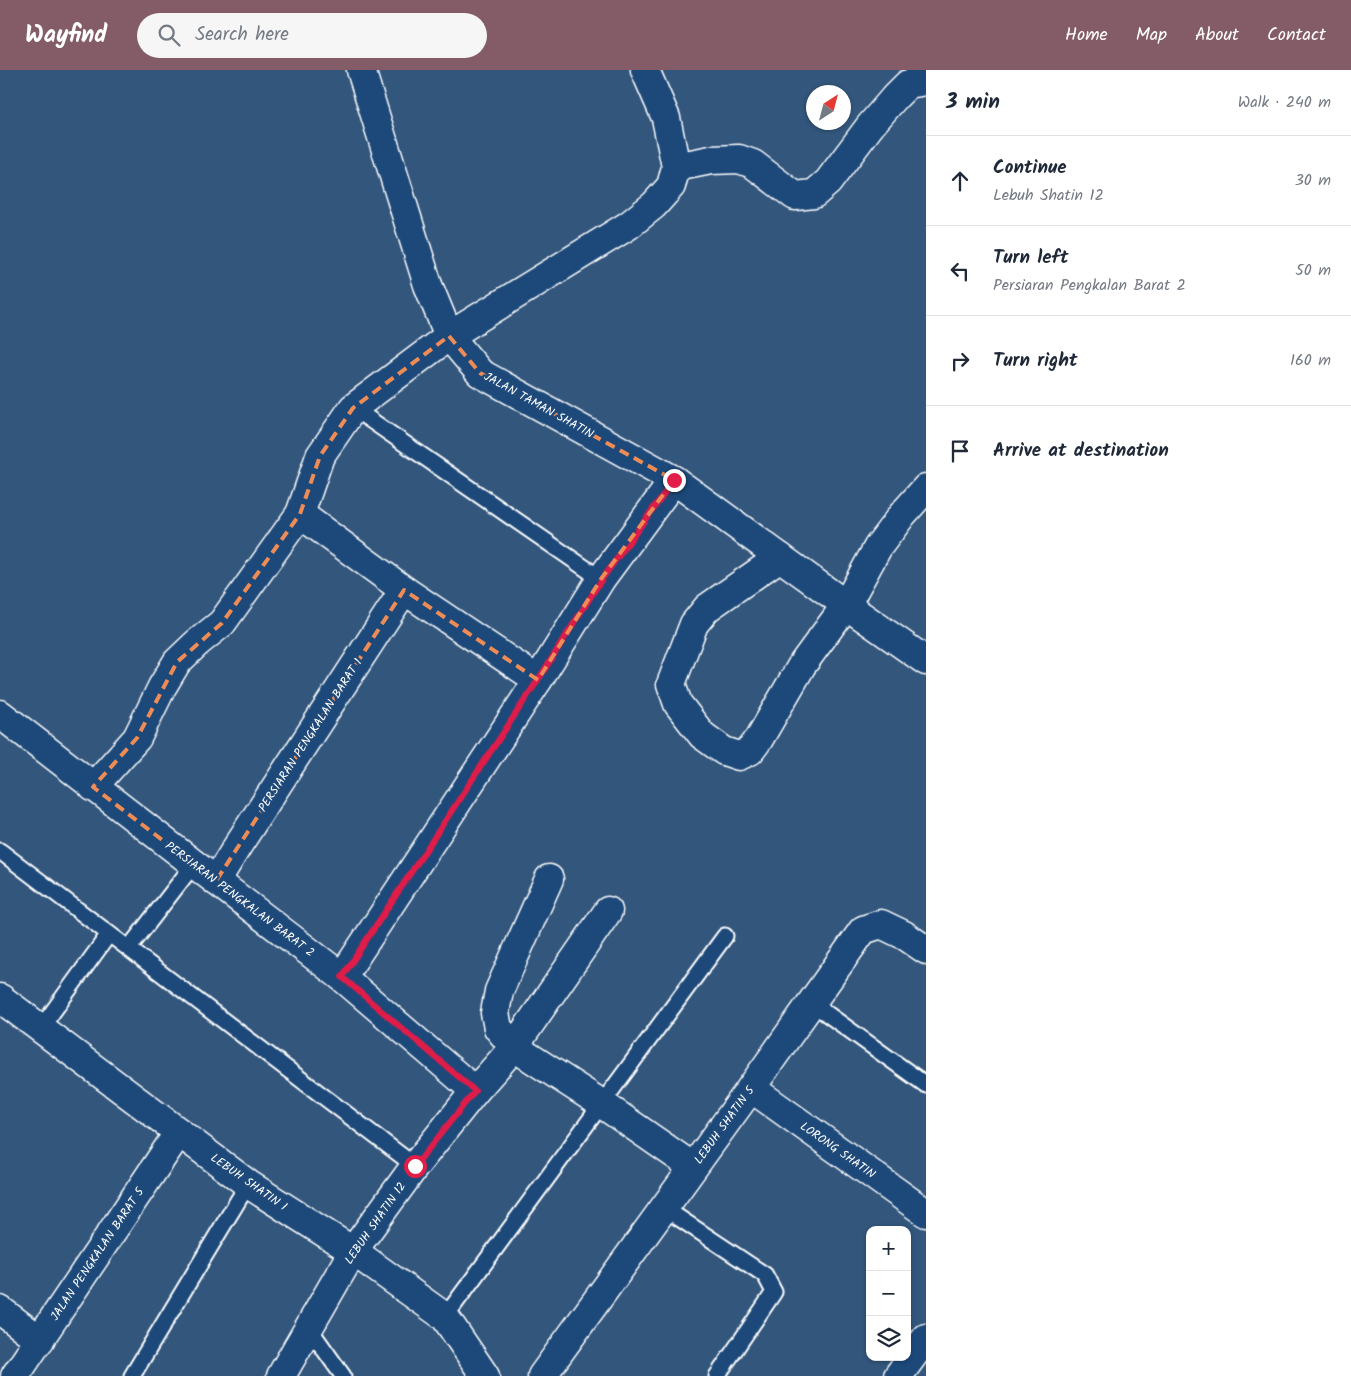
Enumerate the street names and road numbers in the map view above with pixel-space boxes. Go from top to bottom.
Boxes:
street label: JALAN TAMAN SHATIN [480,367,597,444]
street label: PERSIARAN PENGKALAN BARAT 1 [254,655,367,816]
street label: PERSIARAN PENGKALAN BARAT 2 [161,837,318,962]
street label: LEBUH SHATIN 5 [690,1081,760,1168]
street label: LORONG SHATIN [796,1117,879,1184]
street label: LEBUH SHATIN 1 [206,1149,291,1216]
street label: LEBUH SHATIN 12 [340,1178,411,1268]
street label: JALAN PENGKALAN BARAT 5 [46,1183,150,1325]

